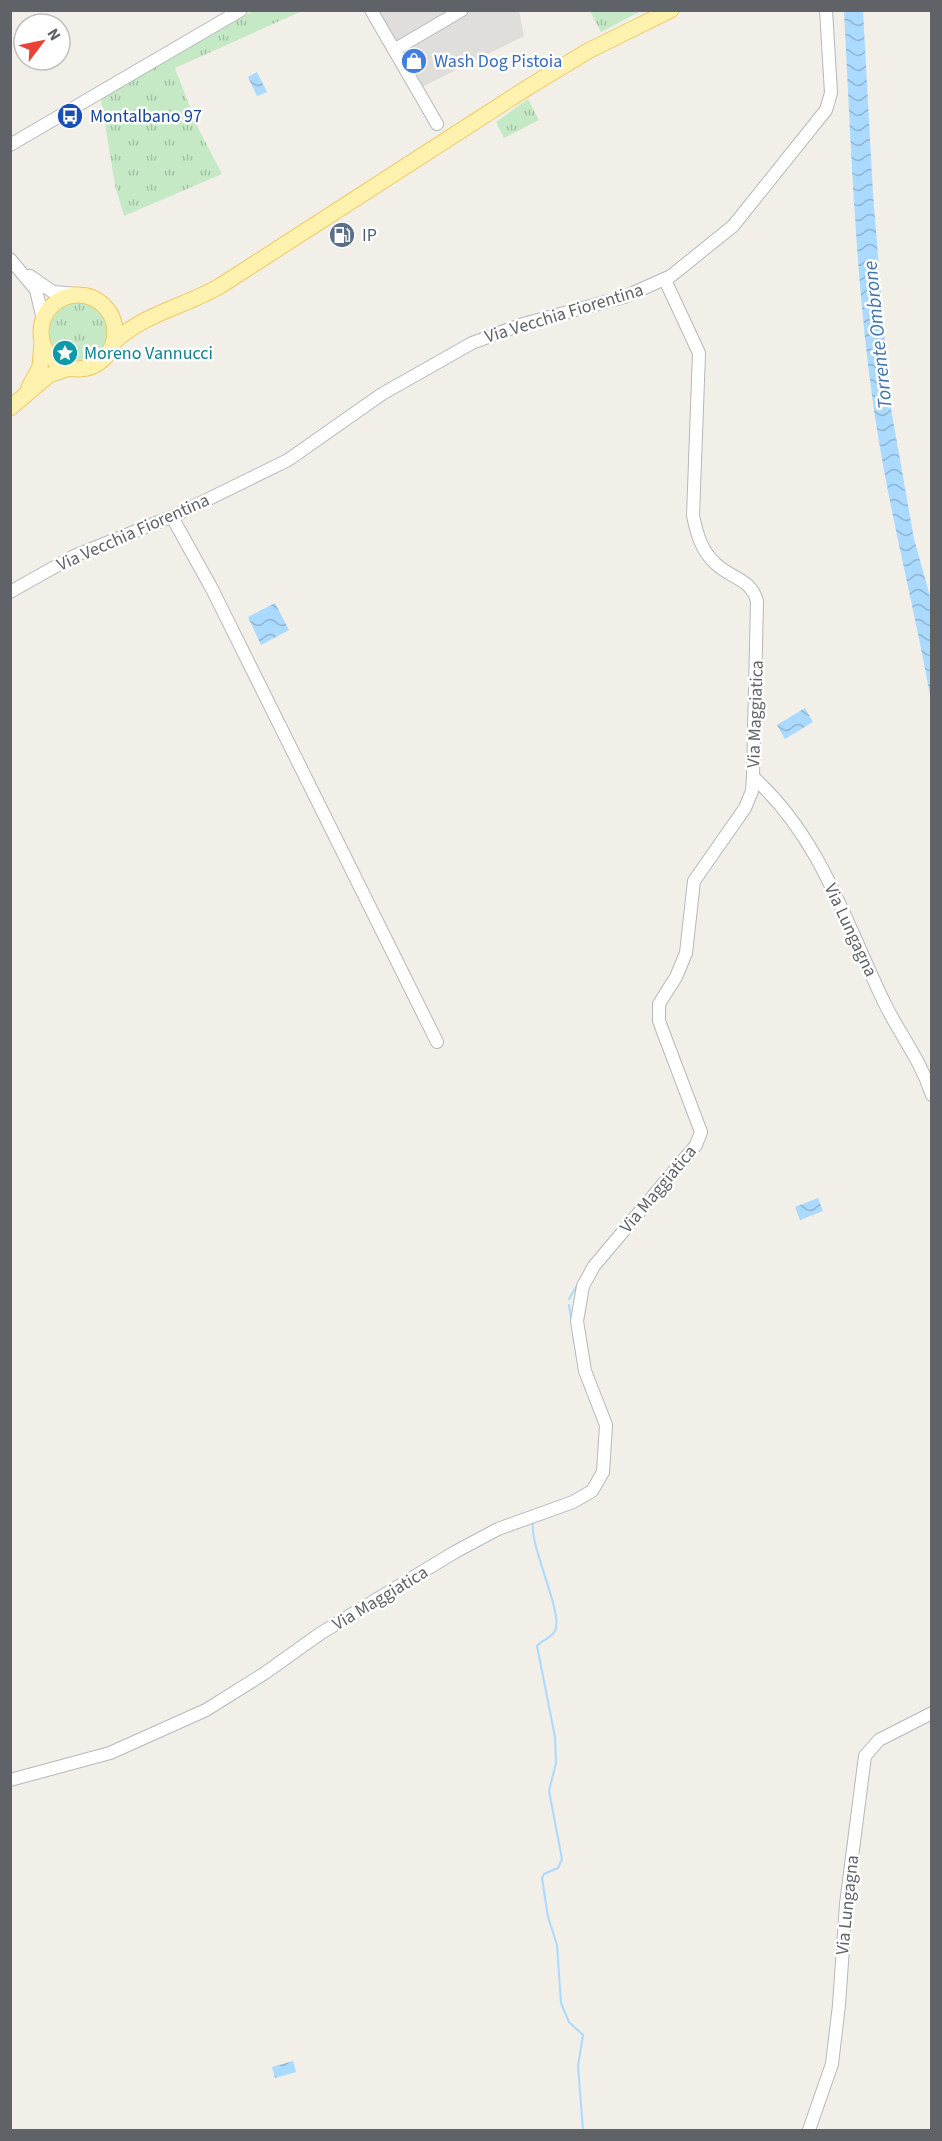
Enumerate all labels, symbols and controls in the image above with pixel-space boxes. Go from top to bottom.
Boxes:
north arrow [12,12,72,72]
text: N [42,24,66,45]
shop icon: Wash Dog Pistoia [399,46,429,76]
place label: Wash Dog Pistoia [434,49,562,74]
bus stop icon: Montalbano 97 [55,101,85,131]
place label: Montalbano 97 [90,104,202,129]
fuel station icon: IP [327,220,357,250]
place label: IP [362,223,377,248]
water label: Torrente Ombrone [856,259,900,410]
street label: Via Vecchia Fiorentina [482,277,646,349]
place icon: Moreno Vannucci [50,338,80,368]
place label: Moreno Vannucci [84,341,213,366]
street label: Via Vecchia Fiorentina [53,488,213,577]
street label: Via Maggiatica [741,660,770,768]
street label: Via Lungagna [818,879,883,981]
street label: Via Maggiatica [614,1140,703,1239]
street label: Via Maggiatica [328,1560,433,1637]
street label: Via Lungagna [830,1854,865,1956]

